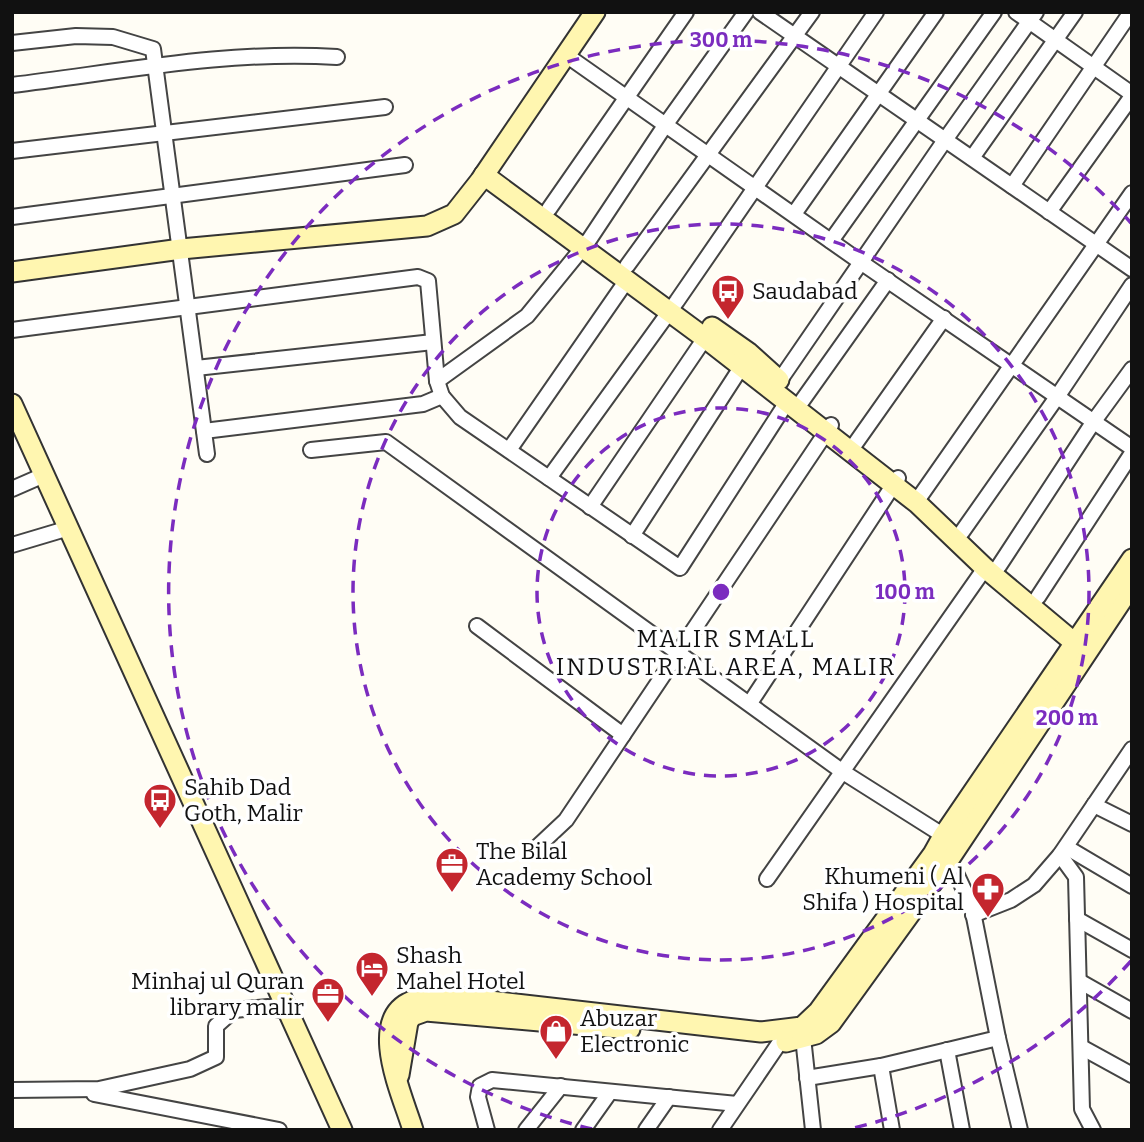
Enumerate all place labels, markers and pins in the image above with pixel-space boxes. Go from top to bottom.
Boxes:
bus stop icon: Saudabad [709,272,747,321]
place label: Saudabad [752,277,858,305]
centre of rings [709,580,733,604]
place label: Sahib Dad Goth, Malir [184,773,303,827]
bus stop icon: Sahib Dad Goth, Malir [141,781,179,830]
place label: The Bilal Academy School [476,837,653,891]
office icon: The Bilal Academy School [433,845,471,894]
place label: Khumeni ( Al Shifa ) Hospital [802,862,964,916]
pharmacy icon: Khumeni ( Al Shifa ) Hospital [969,870,1007,919]
place label: Shash Mahel Hotel [396,941,526,995]
hotel icon: Shash Mahel Hotel [353,949,391,998]
place label: Minhaj ul Quran library malir [131,967,304,1021]
office icon: Minhaj ul Quran library malir [309,975,347,1024]
place label: Abuzar Electronic [580,1004,689,1058]
shop icon: Abuzar Electronic [537,1012,575,1061]

